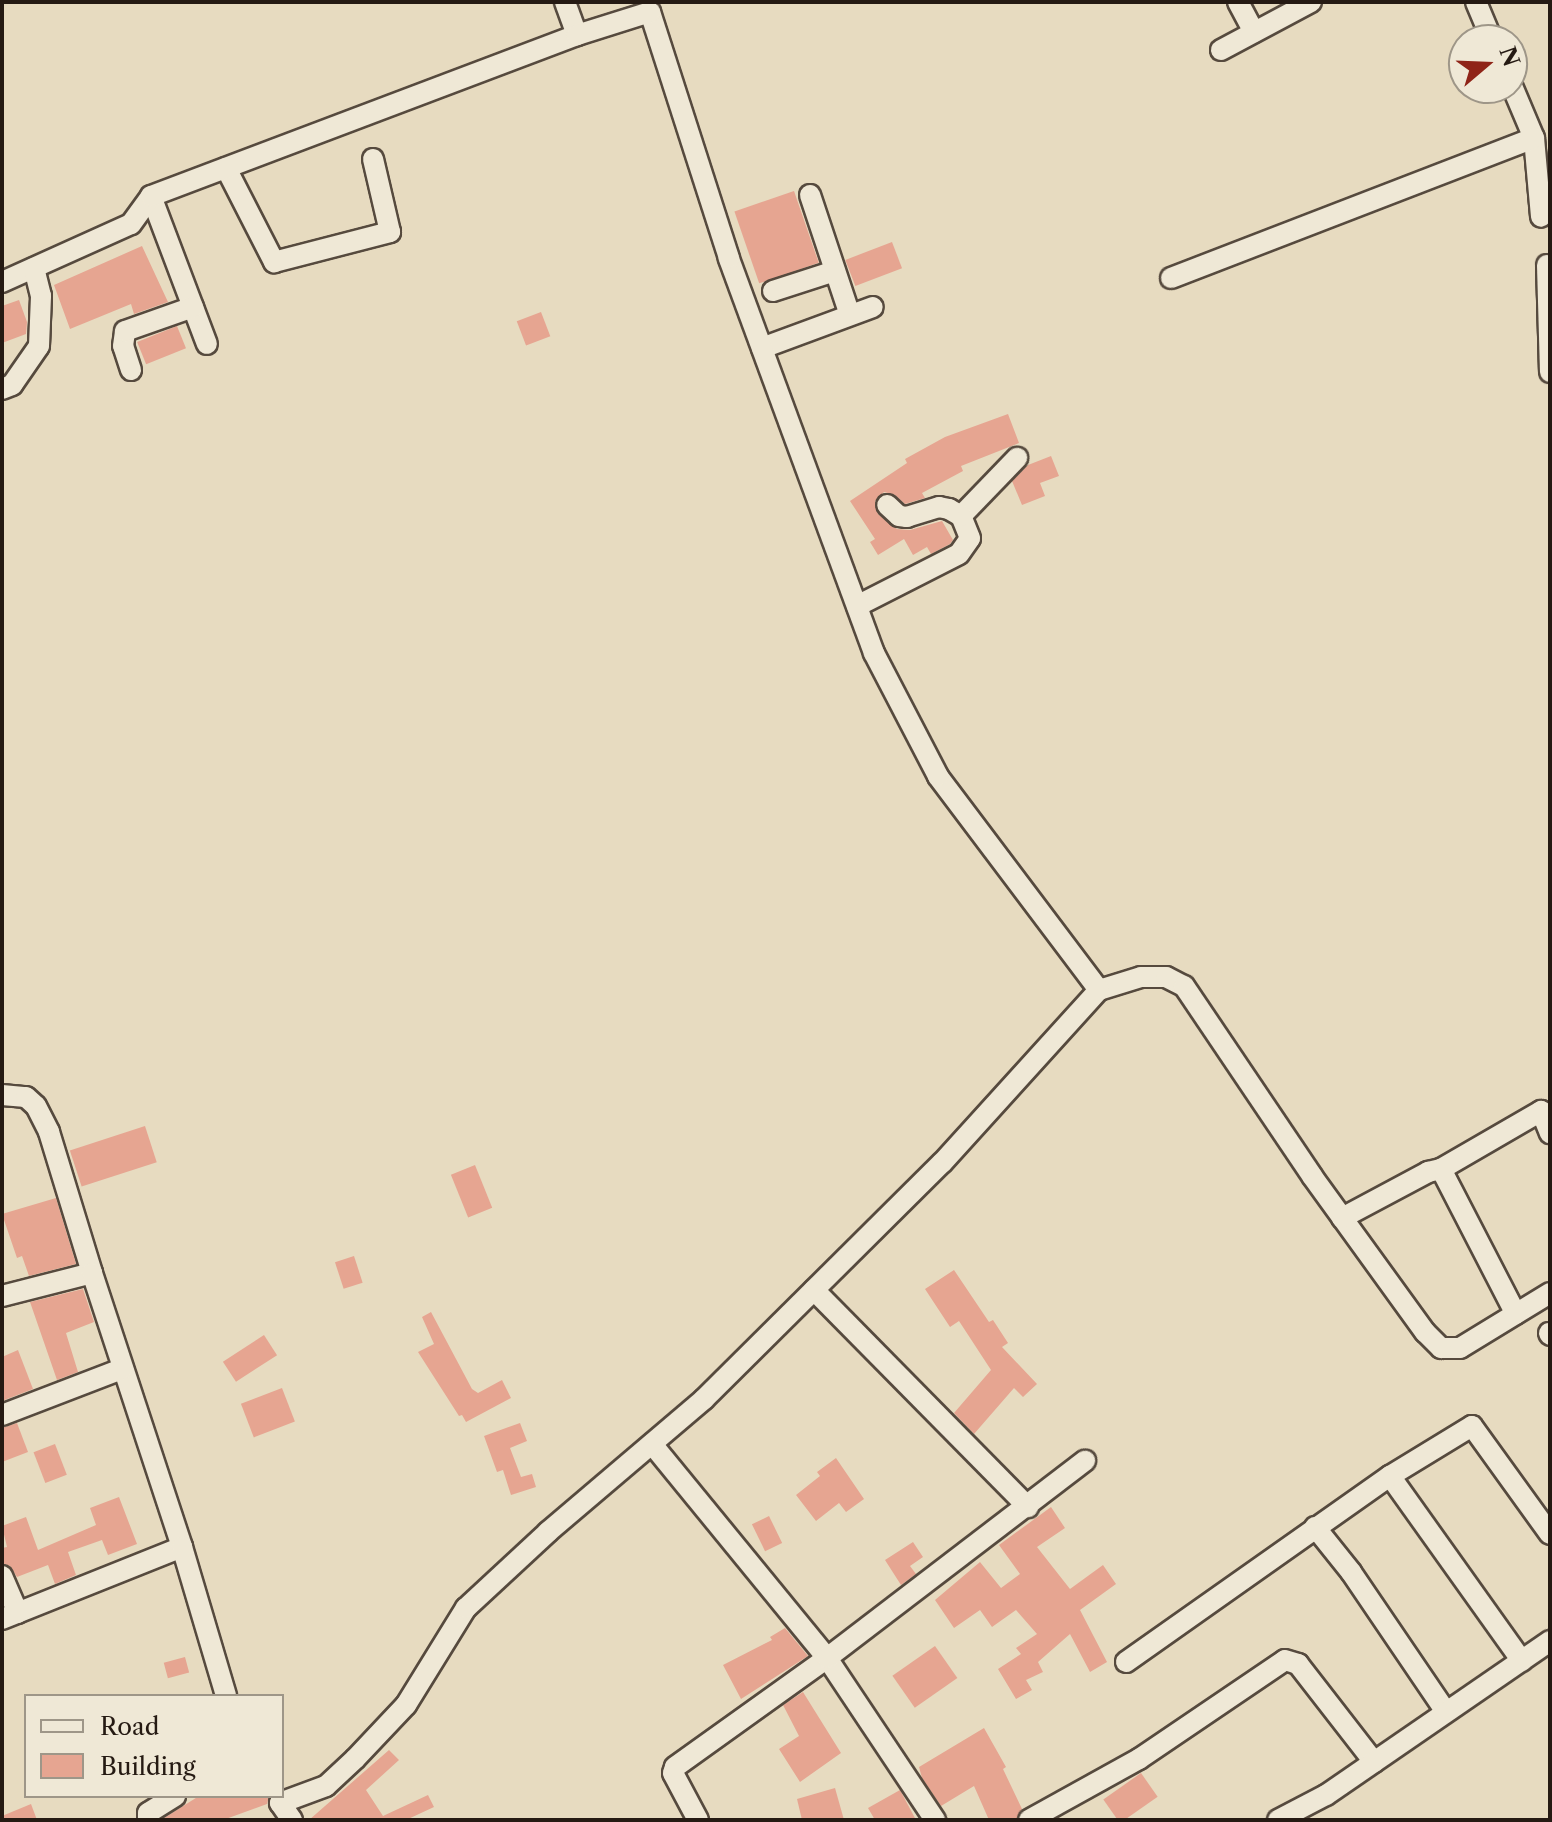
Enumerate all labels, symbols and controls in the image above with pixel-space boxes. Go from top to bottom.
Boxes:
north arrow [1448,24,1528,104]
text: N [1493,43,1525,70]
legend [24,1694,284,1798]
text: Road [100,1712,159,1741]
text: Building [100,1752,196,1781]

